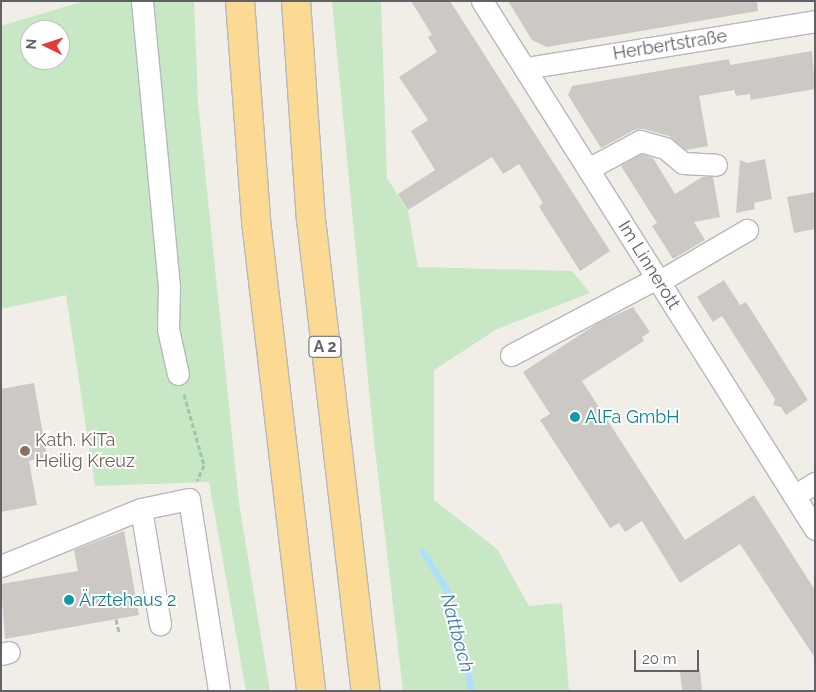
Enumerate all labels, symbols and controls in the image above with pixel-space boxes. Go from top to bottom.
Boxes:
north arrow [20,20,70,70]
street label: Herbertstraße [611,25,729,65]
text: N [23,38,39,50]
street label: Im Linnerott [613,217,685,313]
road number: A 2 [308,334,342,361]
place label: AlFa GmbH [585,406,680,428]
marker: AlFa GmbH [569,411,581,423]
place label: Kath. KiTa Heilig Kreuz [35,430,135,472]
marker: Kath. KiTa Heilig Kreuz [19,445,31,457]
place label: Ärztehaus 2 [79,589,176,611]
water label: Nattbach [436,591,478,675]
marker: Ärztehaus 2 [63,594,75,606]
scale bar [636,640,701,672]
text: 20 m [642,650,677,668]

